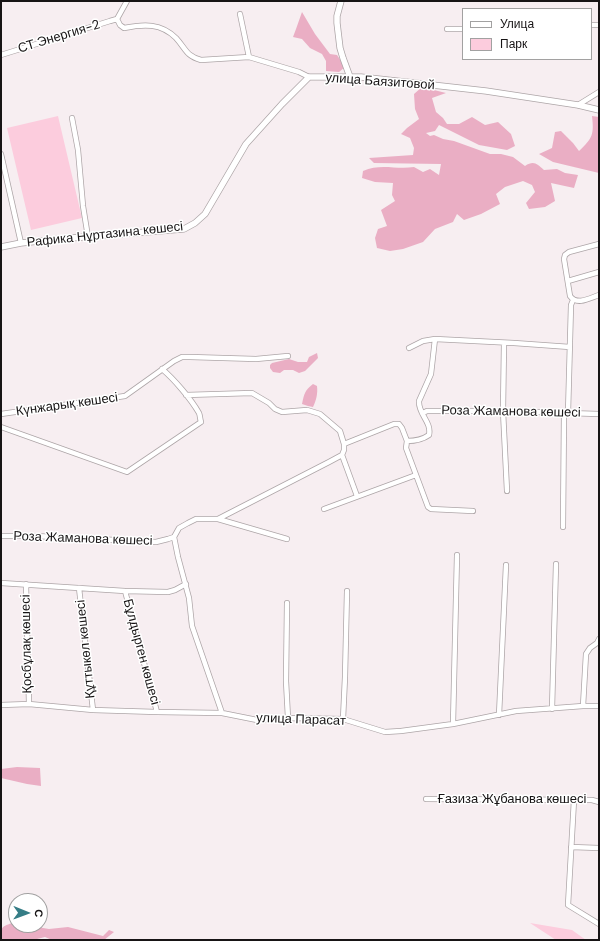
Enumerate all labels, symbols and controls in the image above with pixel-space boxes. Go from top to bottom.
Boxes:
legend [462,8,592,60]
text: Улица [500,16,534,32]
street label: СТ Энергия-2 [16,17,102,57]
text: Парк [500,36,527,52]
street label: улица Баязитовой [325,70,435,94]
street label: Рафика Нұртазина көшесі [26,219,184,251]
street label: Күнжарық көшесі [15,390,119,420]
street label: Роза Жаманова көшесі [441,403,581,421]
street label: Роза Жаманова көшесі [13,529,153,549]
street label: Қосбұлақ көшесі [18,594,36,694]
street label: Бұлдырген көшесі [119,597,163,707]
street label: Құттыкөл көшесі [73,599,99,699]
street label: улица Парасат [256,711,346,729]
street label: Ғазиза Жұбанова көшесі [438,792,586,808]
north arrow [8,893,48,933]
text: С [32,909,46,917]

